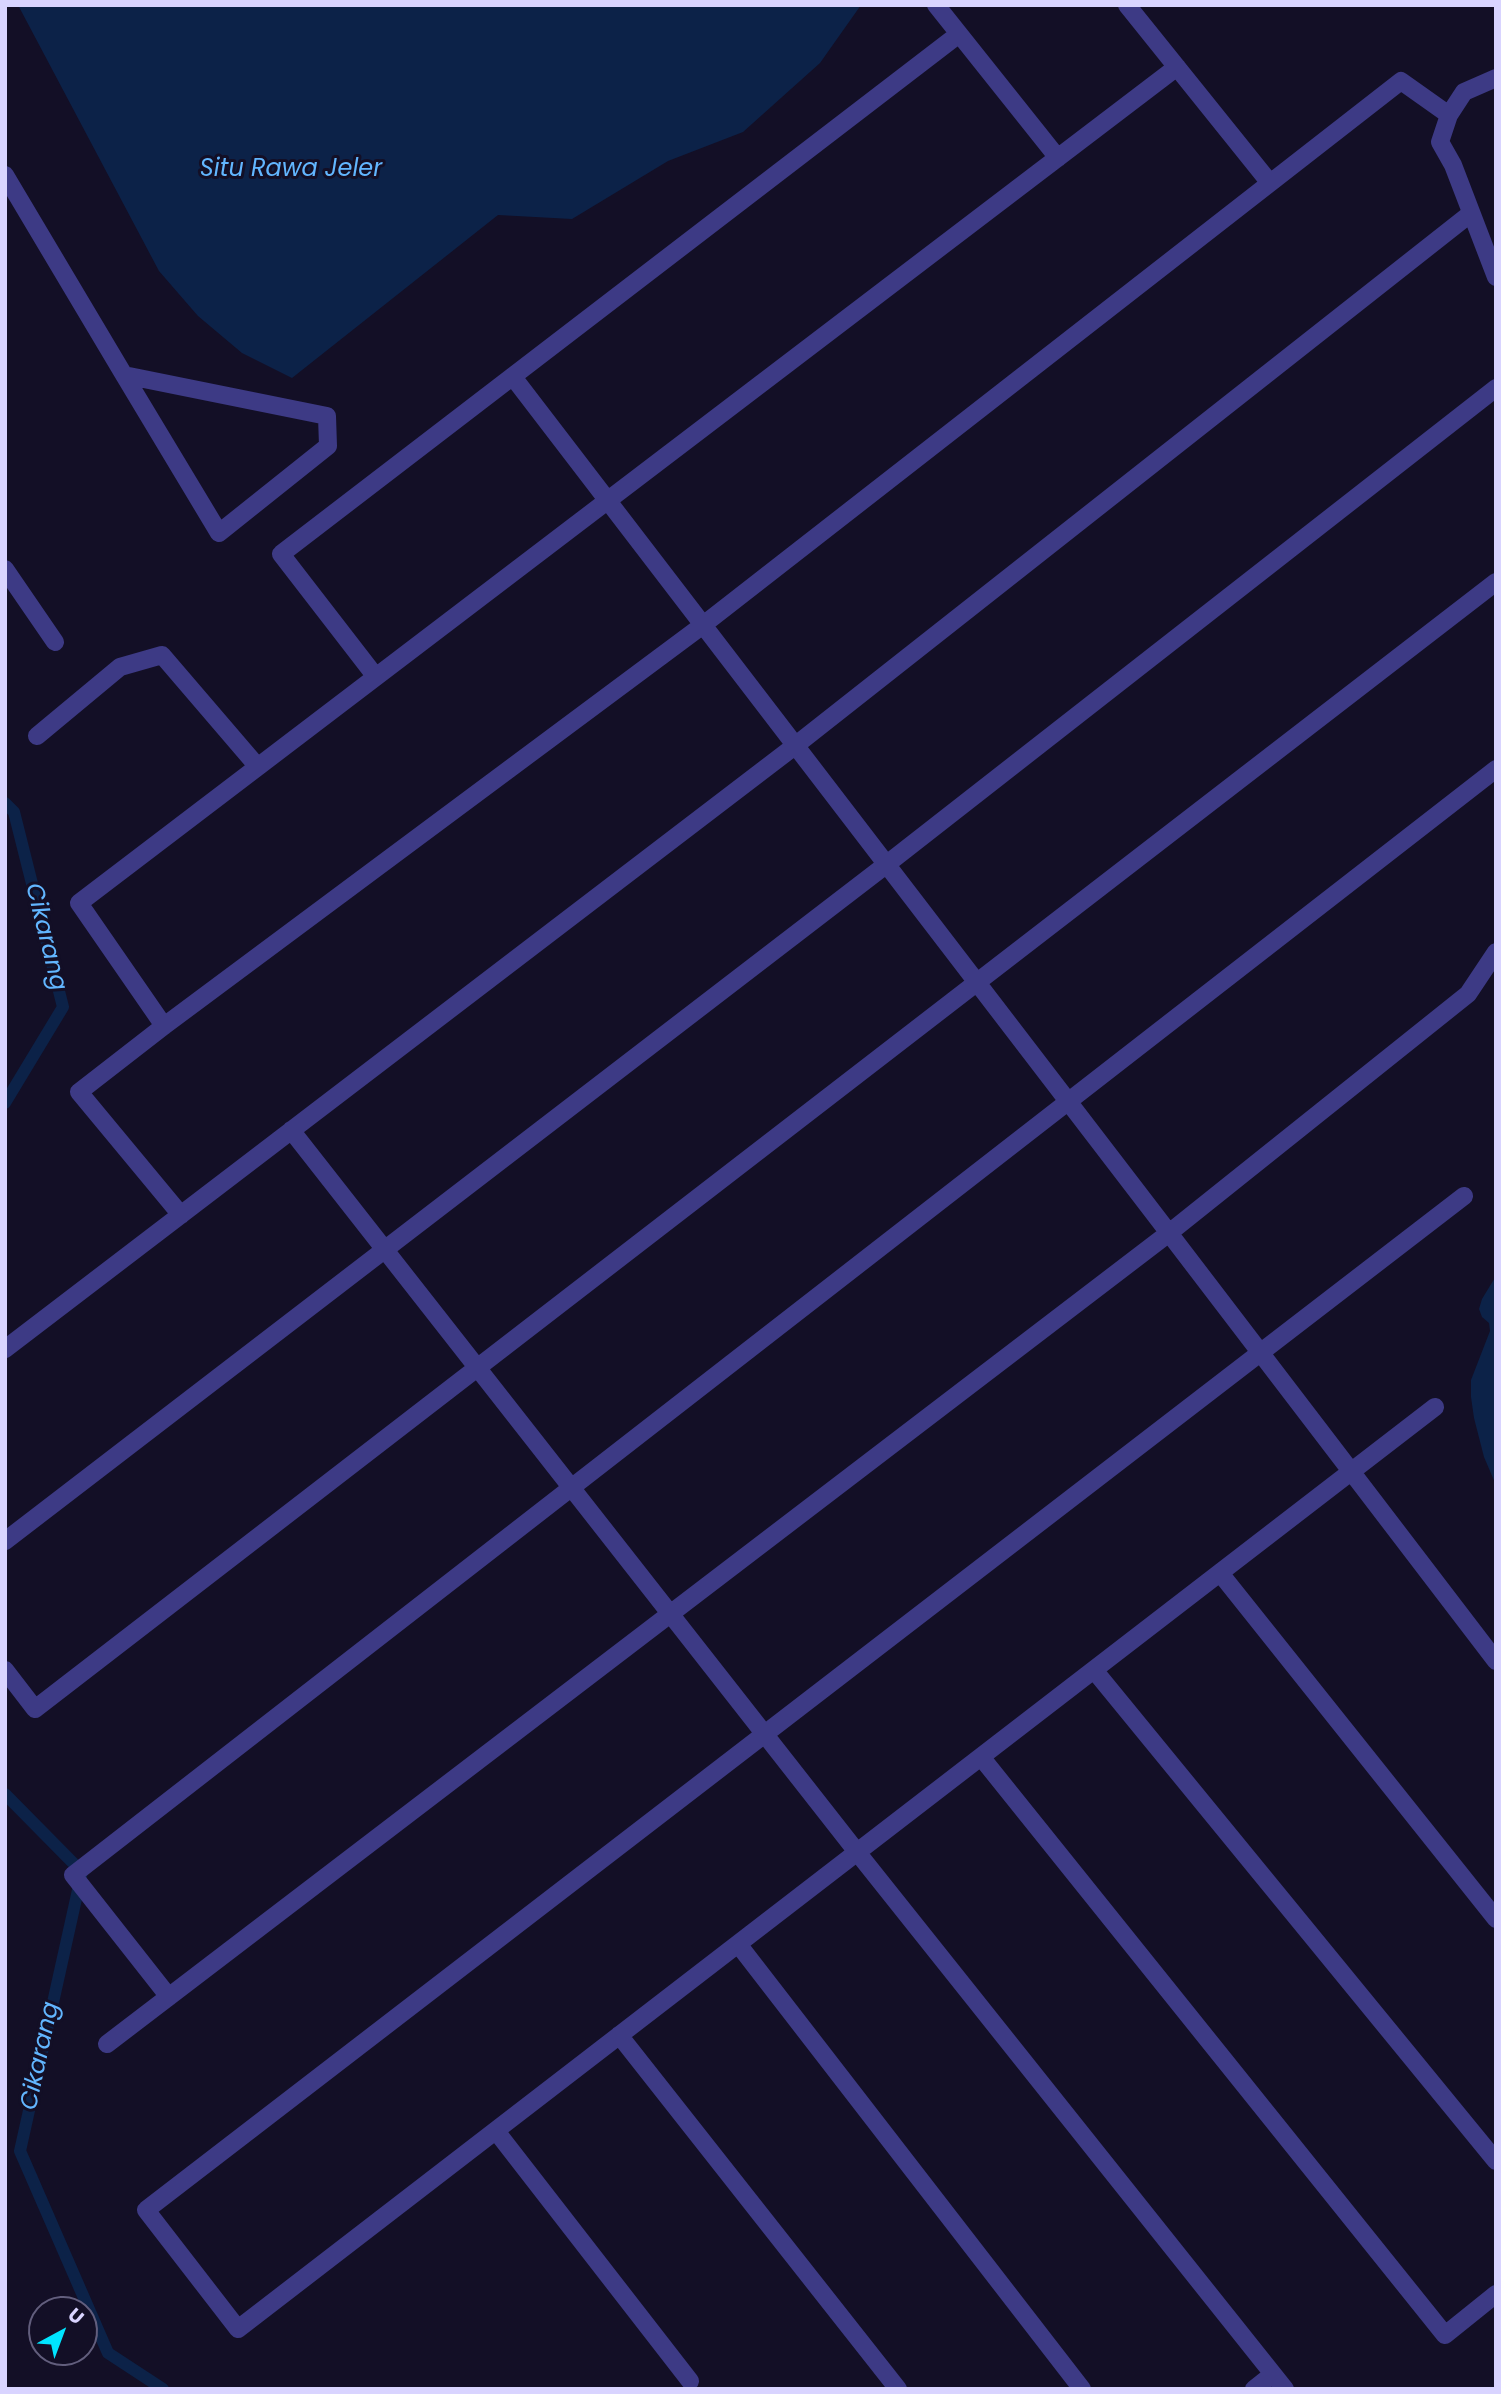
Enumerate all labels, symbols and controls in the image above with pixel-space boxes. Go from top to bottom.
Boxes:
water label: Situ Rawa Jeler [200,156,382,184]
water label: Cikarang [18,880,72,994]
water label: Cikarang [16,1999,66,2113]
north arrow [28,2296,98,2366]
text: U [62,2302,90,2331]

